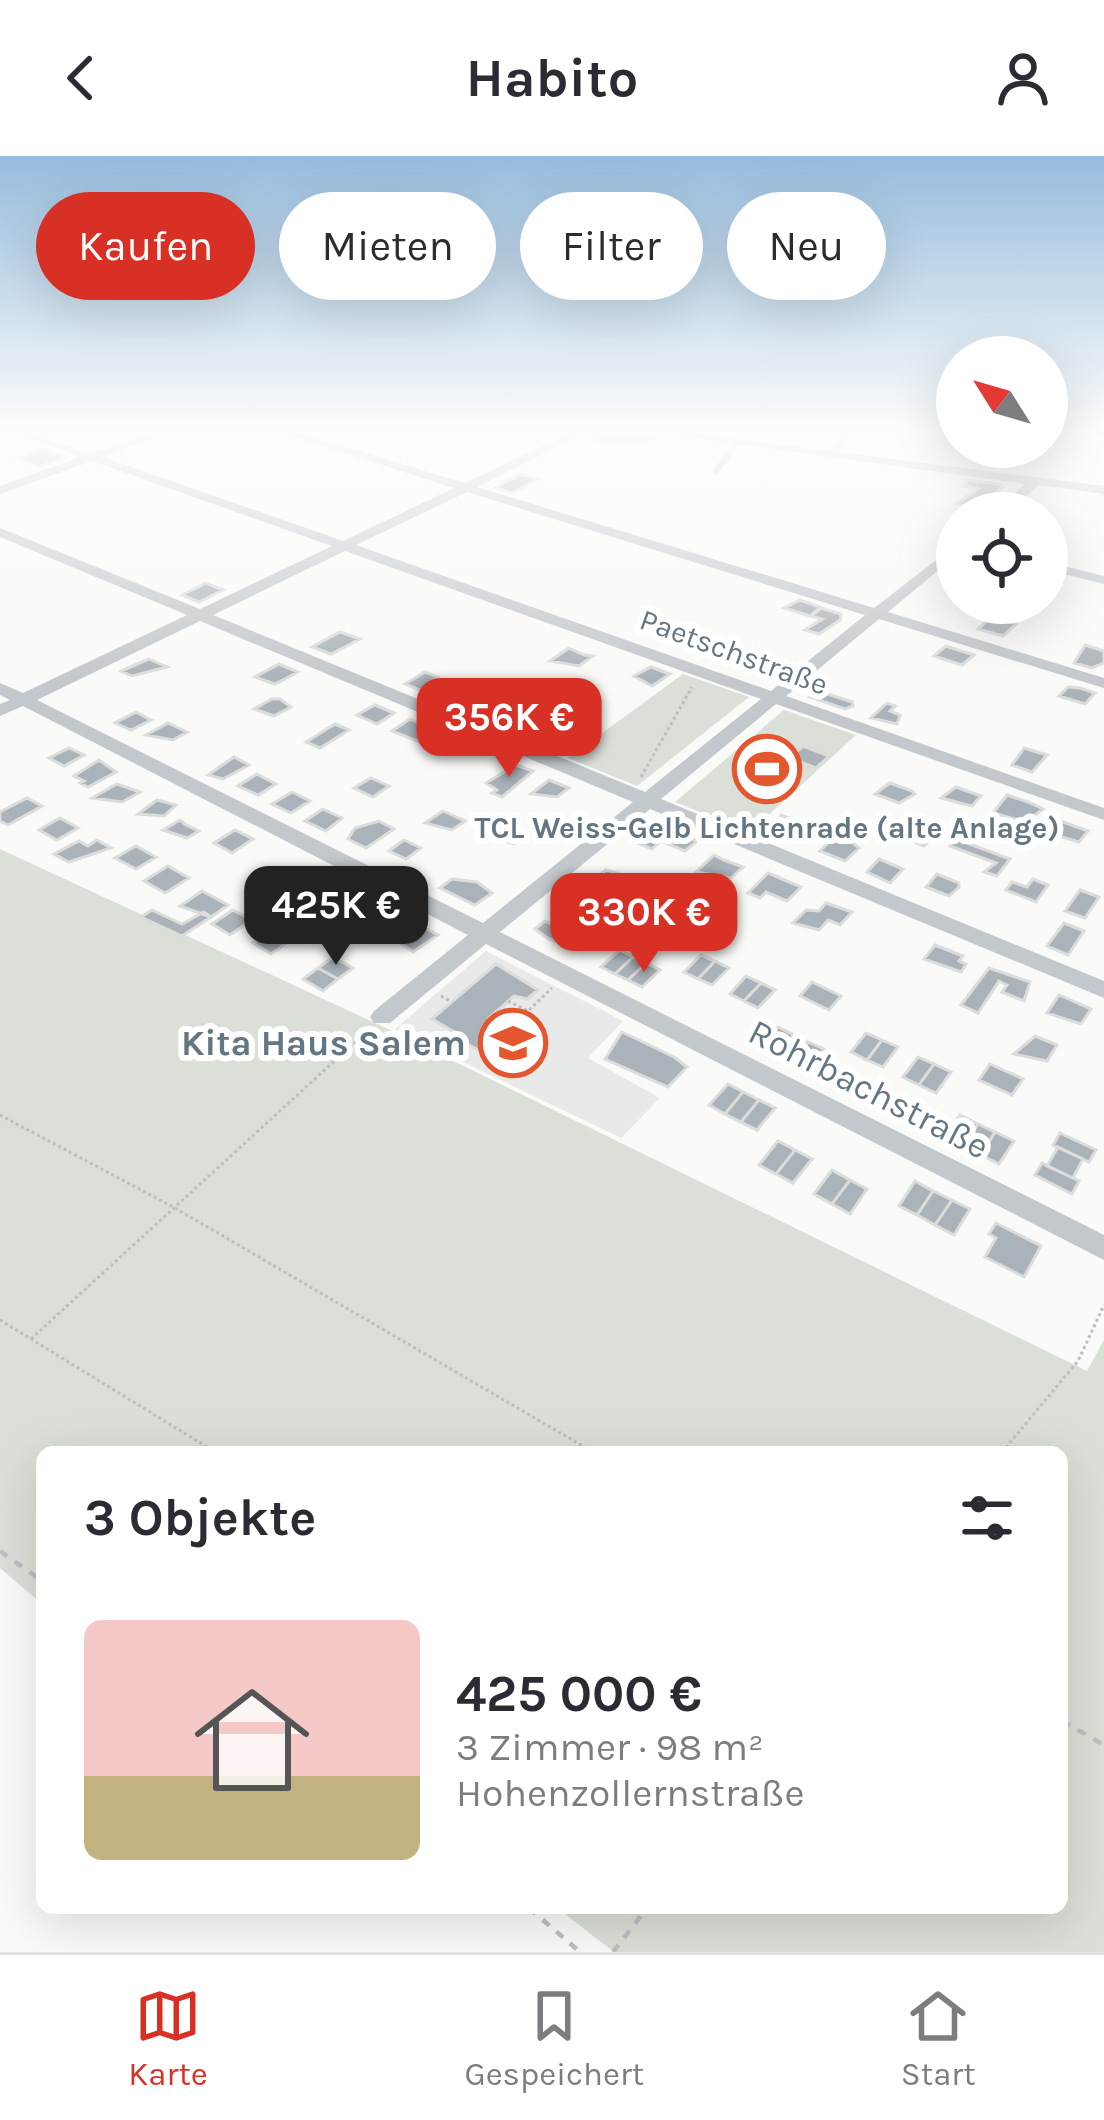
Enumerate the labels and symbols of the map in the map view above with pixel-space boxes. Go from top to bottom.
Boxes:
north arrow [936,336,1068,468]
street label: Paetschstraße [635,601,833,703]
pin: 356K € [411,678,607,780]
sports icon: TCL Weiss-Gelb Lichtenrade (alte Anlage) [732,734,802,804]
place label: TCL Weiss-Gelb Lichtenrade (alte Anlage) [475,810,1059,846]
pin: 425K € [238,866,434,968]
pin: 330K € [546,873,742,975]
school or university icon: Kita Haus Salem [478,1008,548,1078]
street label: Rohrbachstraße [742,1010,996,1168]
place label: Kita Haus Salem [181,1022,466,1064]

